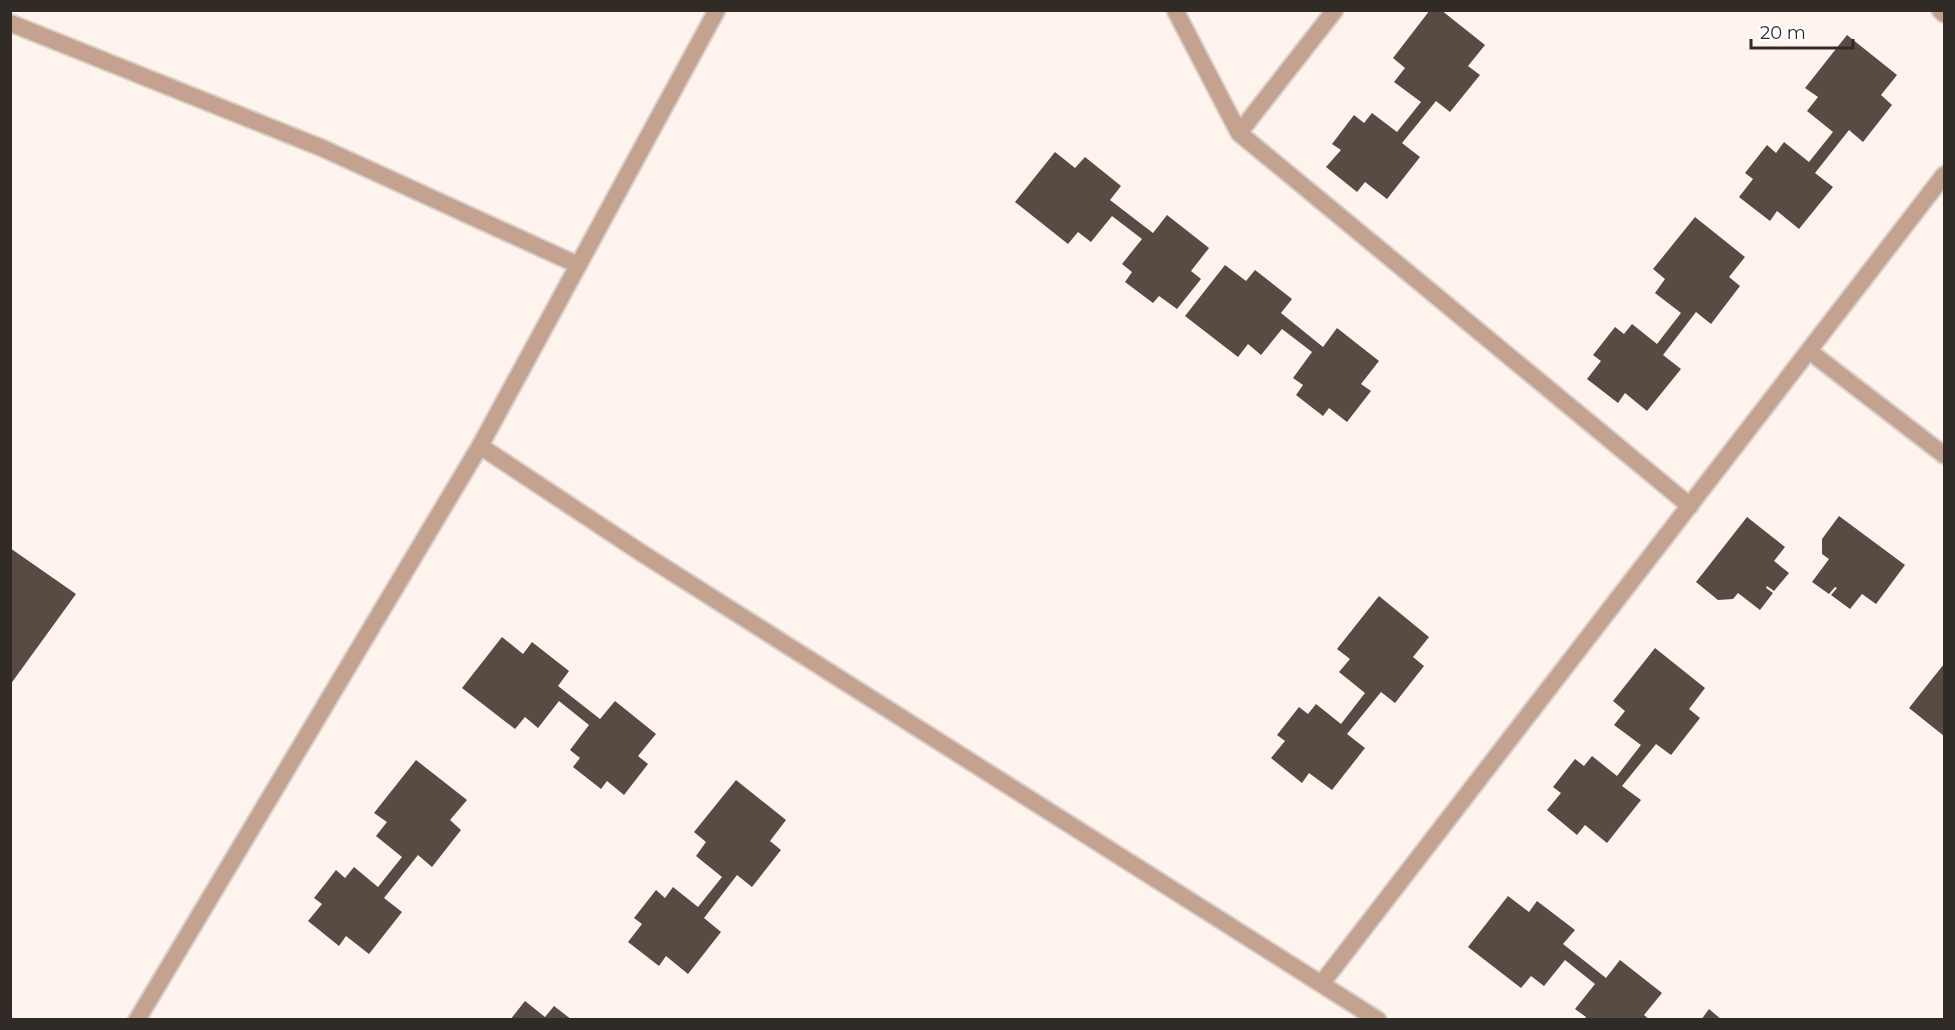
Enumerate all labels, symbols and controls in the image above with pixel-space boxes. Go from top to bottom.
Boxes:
scale bar [1751,12,1853,50]
text: 20 m [1760,22,1806,44]

